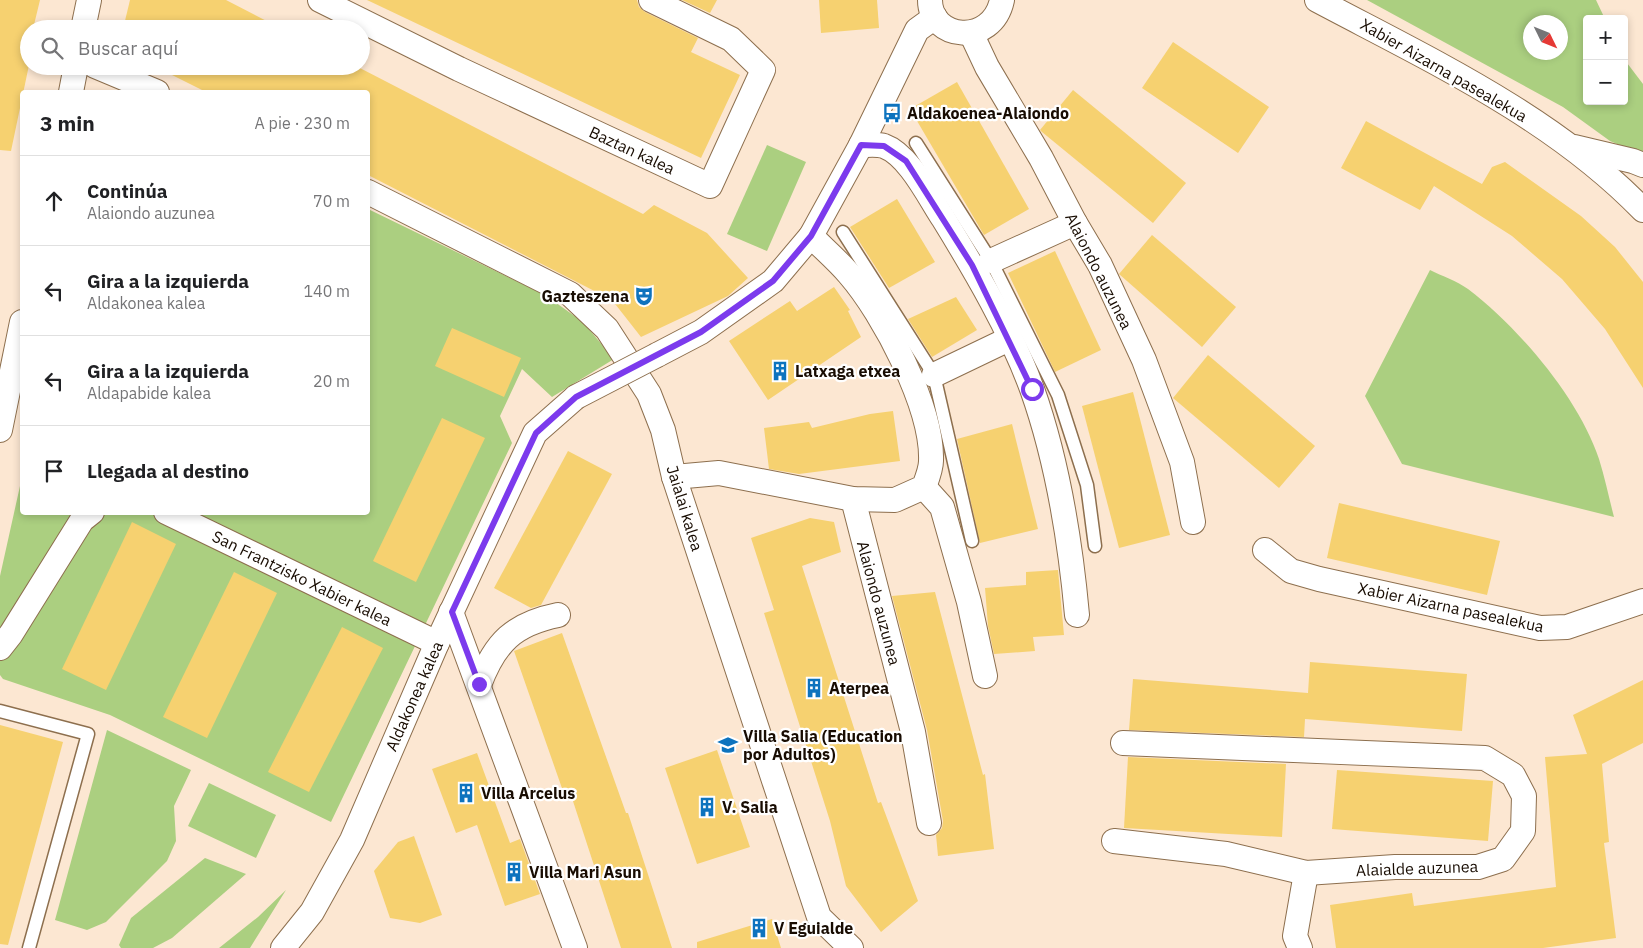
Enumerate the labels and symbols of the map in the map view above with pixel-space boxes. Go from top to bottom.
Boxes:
street label: Xabier Aizarna pasealekua [1357,14,1531,126]
north arrow [1523,15,1568,60]
bus stop icon: Aldakoenea-Alaiondo [881,102,903,124]
place label: Aldakoenea-Alaiondo [907,103,1069,123]
street label: Baztan kalea [586,121,678,179]
street label: Alaiondo auzunea [1061,210,1137,333]
theatre icon: Gazteszena [633,285,655,307]
place label: Gazteszena [541,286,629,306]
building icon: Latxaga etxea [769,360,791,382]
place label: Latxaga etxea [795,361,900,381]
route start [1021,378,1044,401]
street label: Jaialai kalea [662,463,708,554]
street label: San Frantzisko Xabier kalea [209,526,395,630]
street label: Alaiondo auzunea [853,539,905,668]
street label: Xabier Aizarna pasealekua [1356,578,1546,637]
street label: Aldakonea kalea [381,637,447,754]
route end [468,673,491,696]
building icon: Aterpea [803,677,825,699]
place label: Aterpea [829,678,889,698]
place label: Villa Salia (Education por Adultos) [743,726,903,764]
school or university icon: Villa Salia (Education por Adultos) [717,734,739,756]
building icon: Villa Arcelus [455,782,477,804]
place label: Villa Arcelus [481,783,575,803]
building icon: V. Salia [696,796,718,818]
place label: V. Salia [722,797,778,817]
street label: Alaialde auzunea [1355,856,1479,880]
building icon: Villa Mari Asun [503,861,525,883]
place label: Villa Mari Asun [529,862,642,882]
building icon: V Eguialde [748,917,770,939]
place label: V Eguialde [774,918,853,938]

